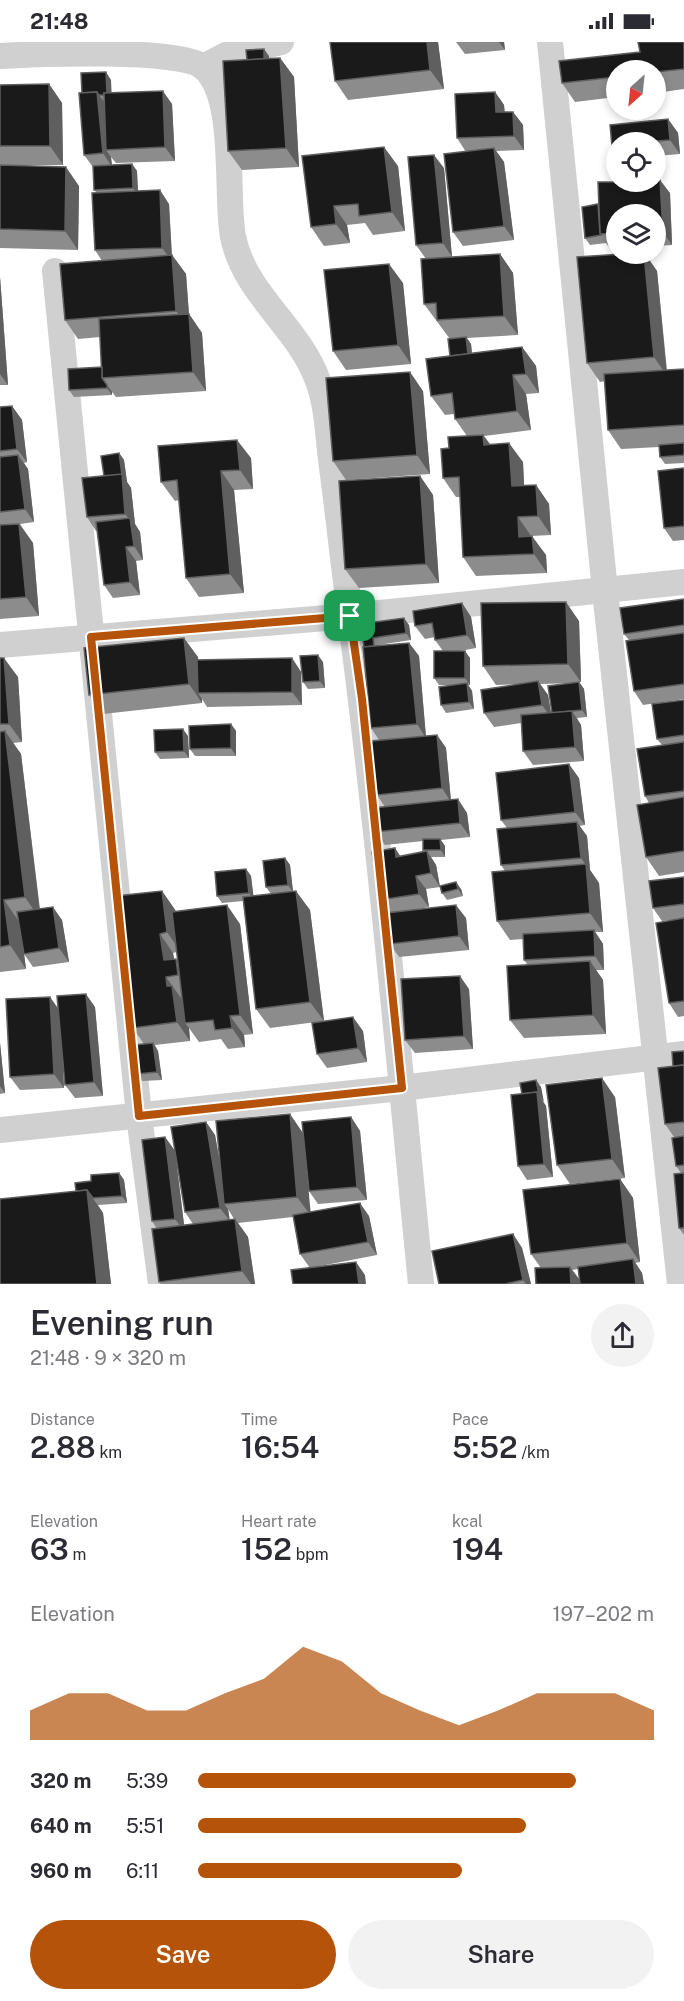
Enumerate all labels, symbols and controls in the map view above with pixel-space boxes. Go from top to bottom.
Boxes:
text: 21:48 [30,8,88,34]
north arrow [606,60,666,120]
map controls [606,60,666,264]
button: locate [606,132,666,192]
button: layers [606,204,666,264]
pin [324,590,375,641]
icon: arrive [333,599,366,632]
text: Evening run [30,1304,213,1342]
button: share [591,1304,654,1367]
text: 21:48 · 9 × 320 m [30,1346,186,1370]
text: Distance [30,1410,95,1429]
text: Time [241,1410,277,1429]
text: Pace [452,1410,489,1429]
text: 2.88 [30,1429,96,1465]
text: 16:54 [241,1429,319,1465]
text: 5:52 [452,1429,518,1465]
text: km [96,1443,122,1462]
text: /km [518,1443,550,1462]
text: Elevation [30,1512,98,1531]
text: Heart rate [241,1512,317,1531]
text: kcal [452,1512,483,1531]
text: 63 [30,1531,69,1567]
text: 152 [241,1531,292,1567]
text: 194 [452,1531,503,1567]
text: m [69,1545,86,1564]
text: bpm [292,1545,329,1564]
text: Elevation [30,1602,115,1626]
text: 197–202 m [552,1602,654,1626]
text: 320 m [30,1769,91,1793]
text: 5:39 [126,1769,168,1793]
text: 640 m [30,1814,92,1838]
text: 5:51 [126,1814,164,1838]
text: 960 m [30,1859,92,1883]
text: 6:11 [126,1859,159,1883]
button: Save [30,1920,336,1989]
button: Share [348,1920,654,1989]

